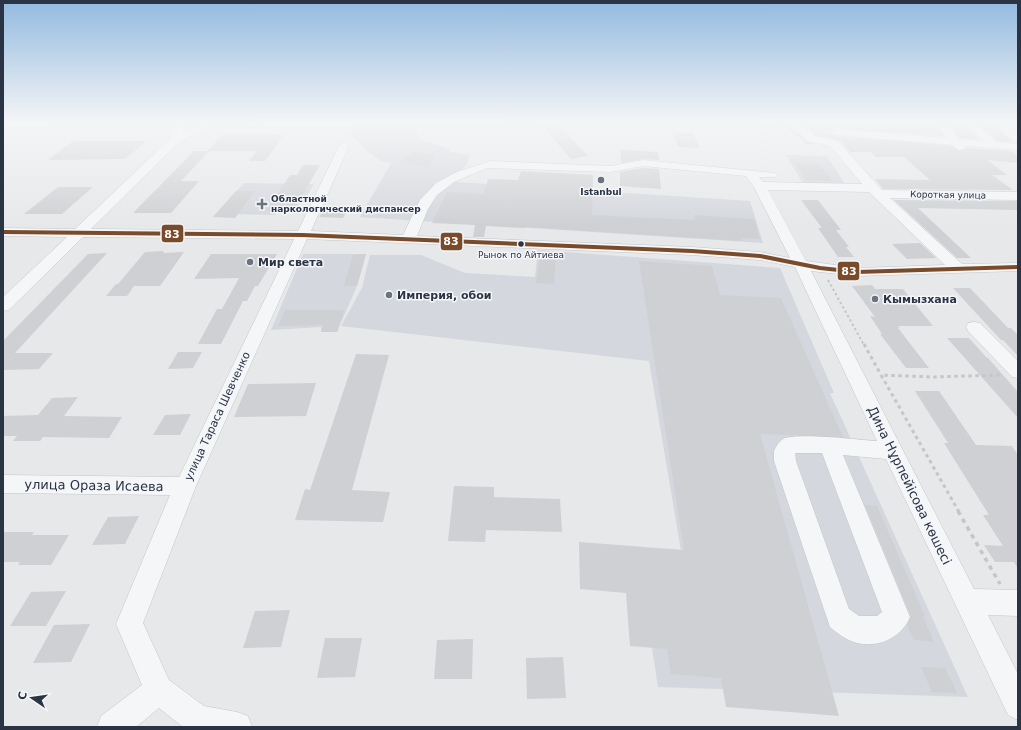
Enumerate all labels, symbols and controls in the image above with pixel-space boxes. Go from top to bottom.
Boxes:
marker: Istanbul [596,175,606,185]
place label: Istanbul [580,187,622,197]
street label: Короткая улица [910,189,986,201]
place label: Областной наркологический диспансер [271,194,421,214]
marker: Областной наркологический диспансер [256,198,268,210]
line badge: 83 [161,224,184,243]
text: 83 [164,228,180,241]
line badge: 83 [440,232,463,251]
text: 83 [443,235,459,248]
marker: Рынок по Айтиева [516,239,526,249]
place label: Рынок по Айтиева [478,250,564,260]
place label: Мир света [258,256,323,269]
marker: Мир света [245,257,255,267]
line badge: 83 [837,261,860,281]
text: 83 [841,265,857,278]
place label: Империя, обои [397,289,491,302]
marker: Империя, обои [384,290,394,300]
place label: Кымызхана [883,293,957,306]
marker: Кымызхана [870,294,880,304]
street label: улица Тараса Шевченко [182,349,253,483]
street label: Дина Нұрпейісова көшесі [864,403,955,567]
street label: улица Ораза Исаева [24,477,164,494]
north arrow [12,678,52,718]
text: С [16,690,30,701]

